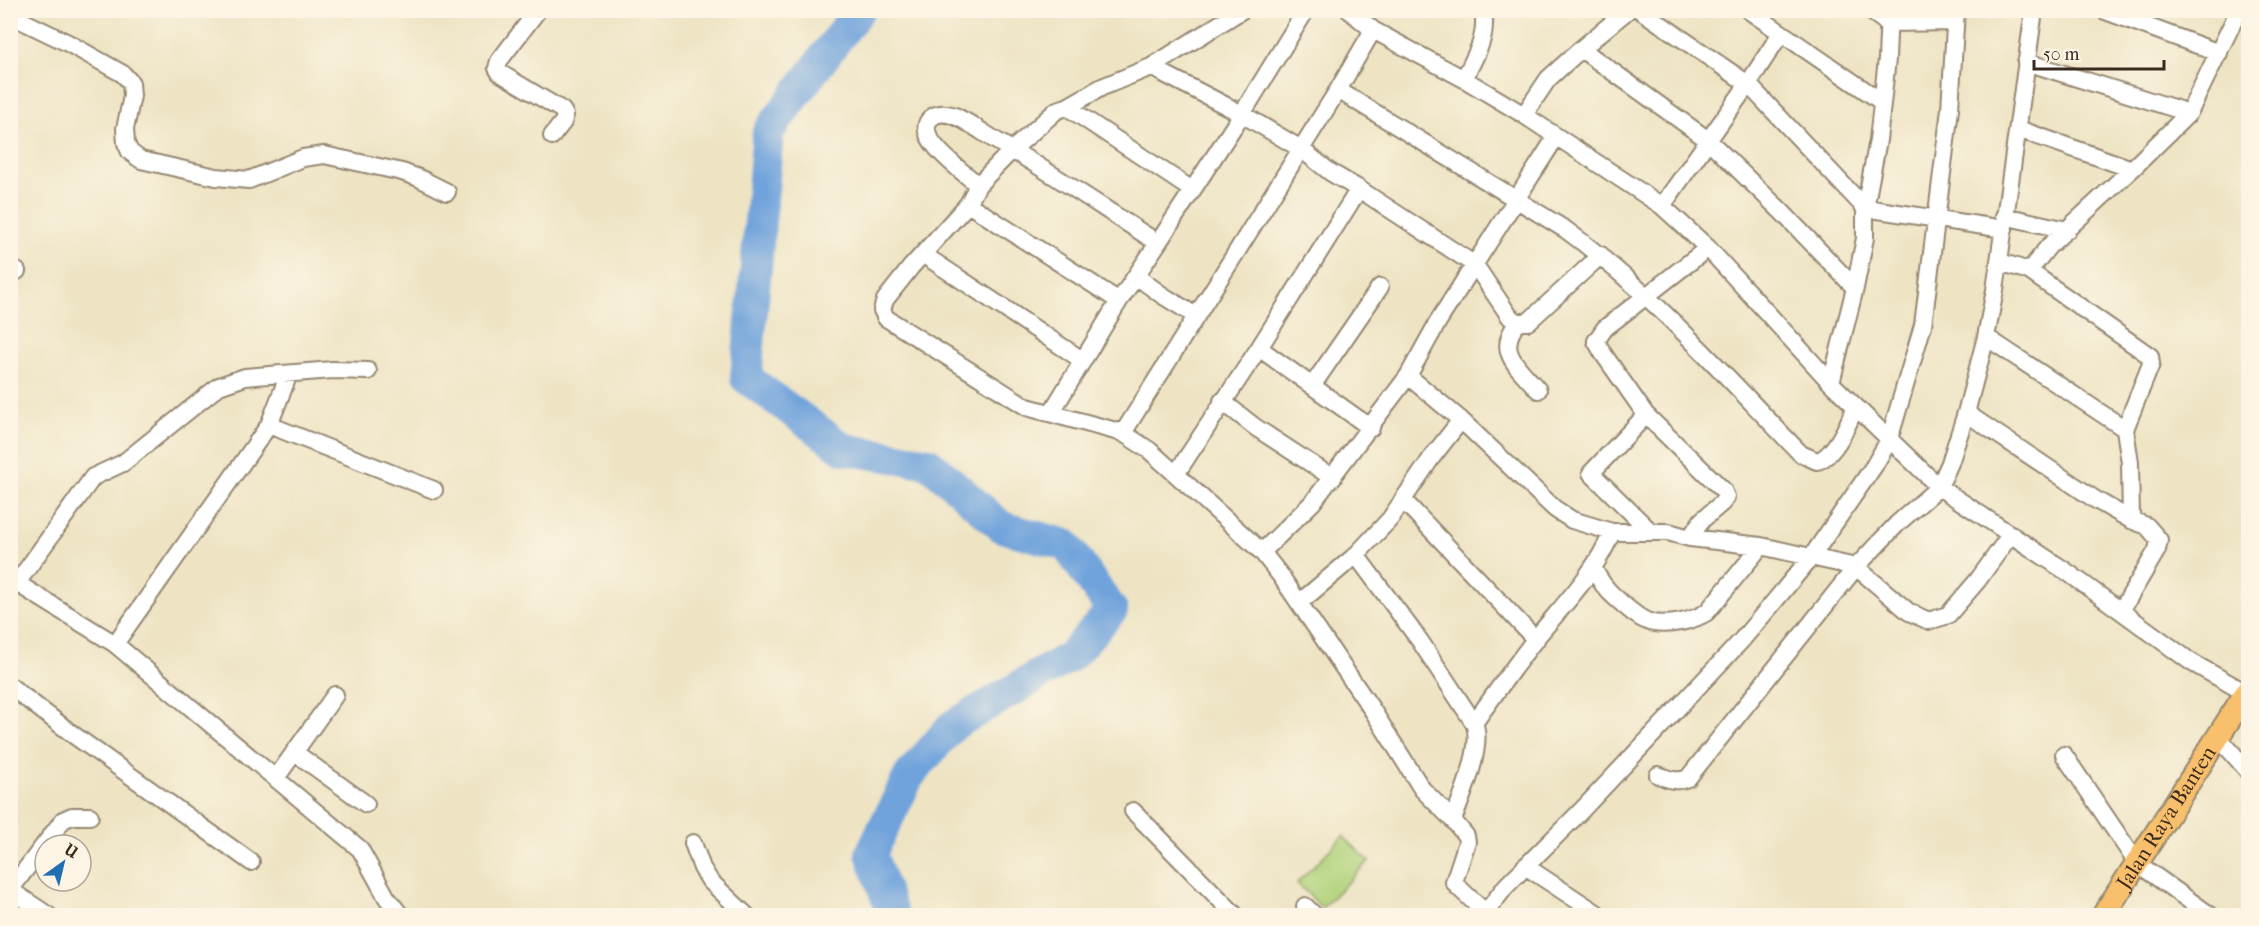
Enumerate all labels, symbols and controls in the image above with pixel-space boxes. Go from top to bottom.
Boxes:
scale bar [2034,33,2164,71]
text: 50 m [2043,44,2080,65]
street label: Jalan Raya Banten [2110,742,2221,895]
north arrow [33,833,93,893]
text: U [60,839,82,863]

